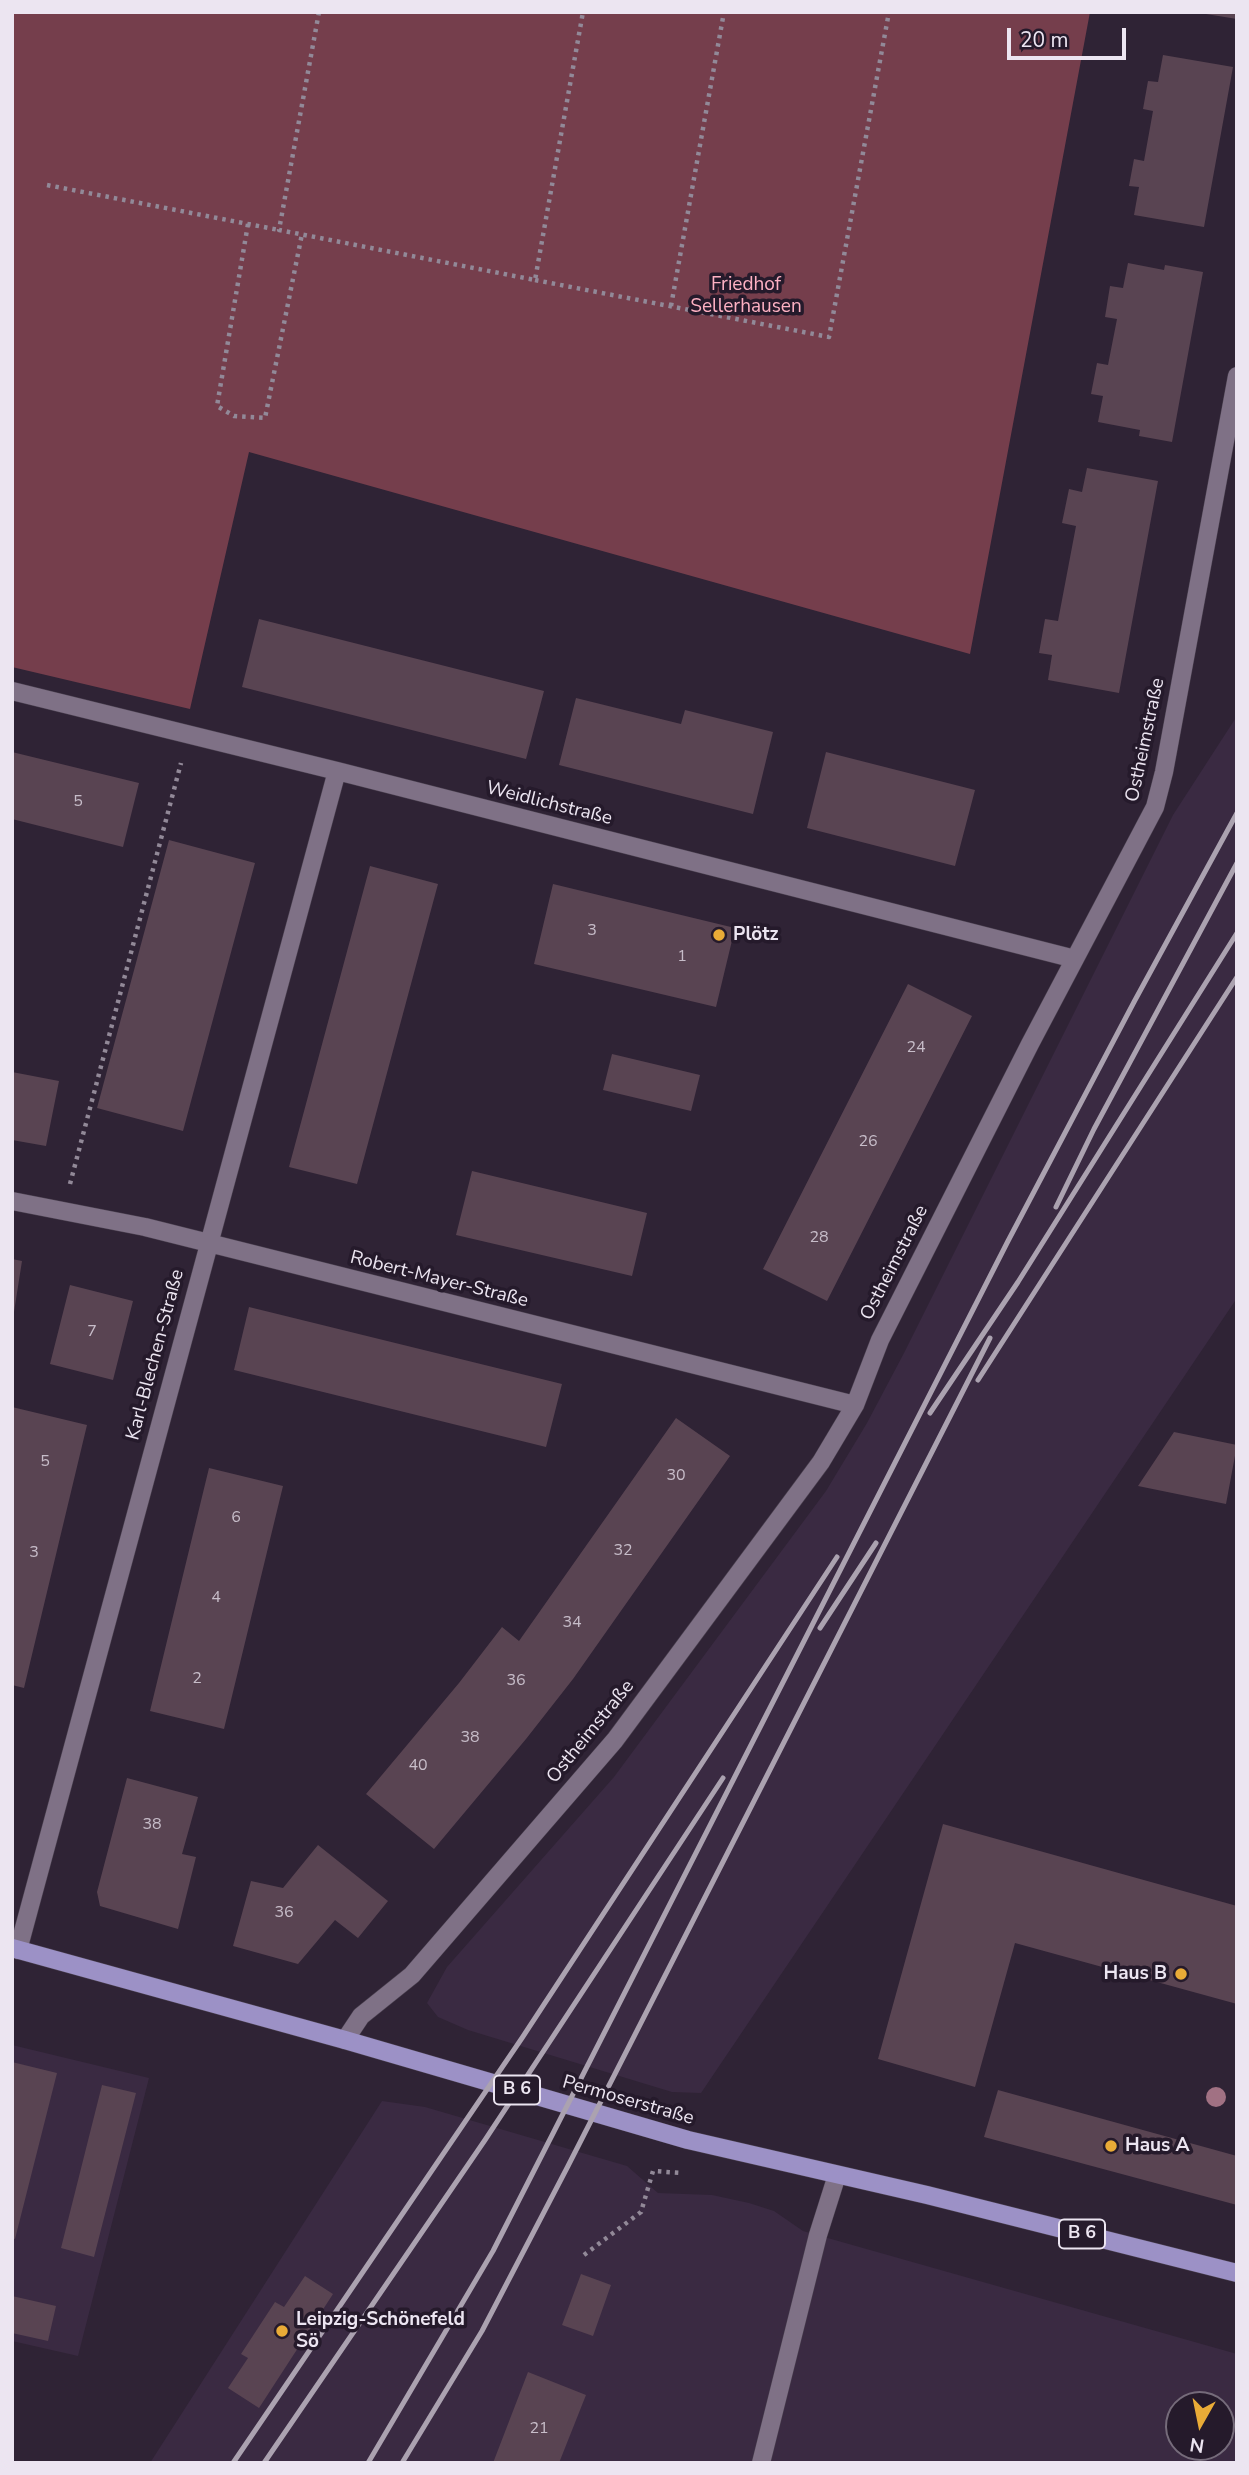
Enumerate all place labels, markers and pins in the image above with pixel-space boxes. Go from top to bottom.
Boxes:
place label: Plötz [733,924,779,946]
marker: Plötz [711,927,727,943]
place label: Haus B [1103,1963,1167,1985]
marker: Haus B [1173,1966,1189,1982]
place label: Haus A [1125,2135,1190,2157]
marker: Haus A [1103,2138,1119,2154]
place label: Leipzig-Schönefeld Sö [296,2309,465,2353]
marker: Leipzig-Schönefeld Sö [274,2323,290,2339]

